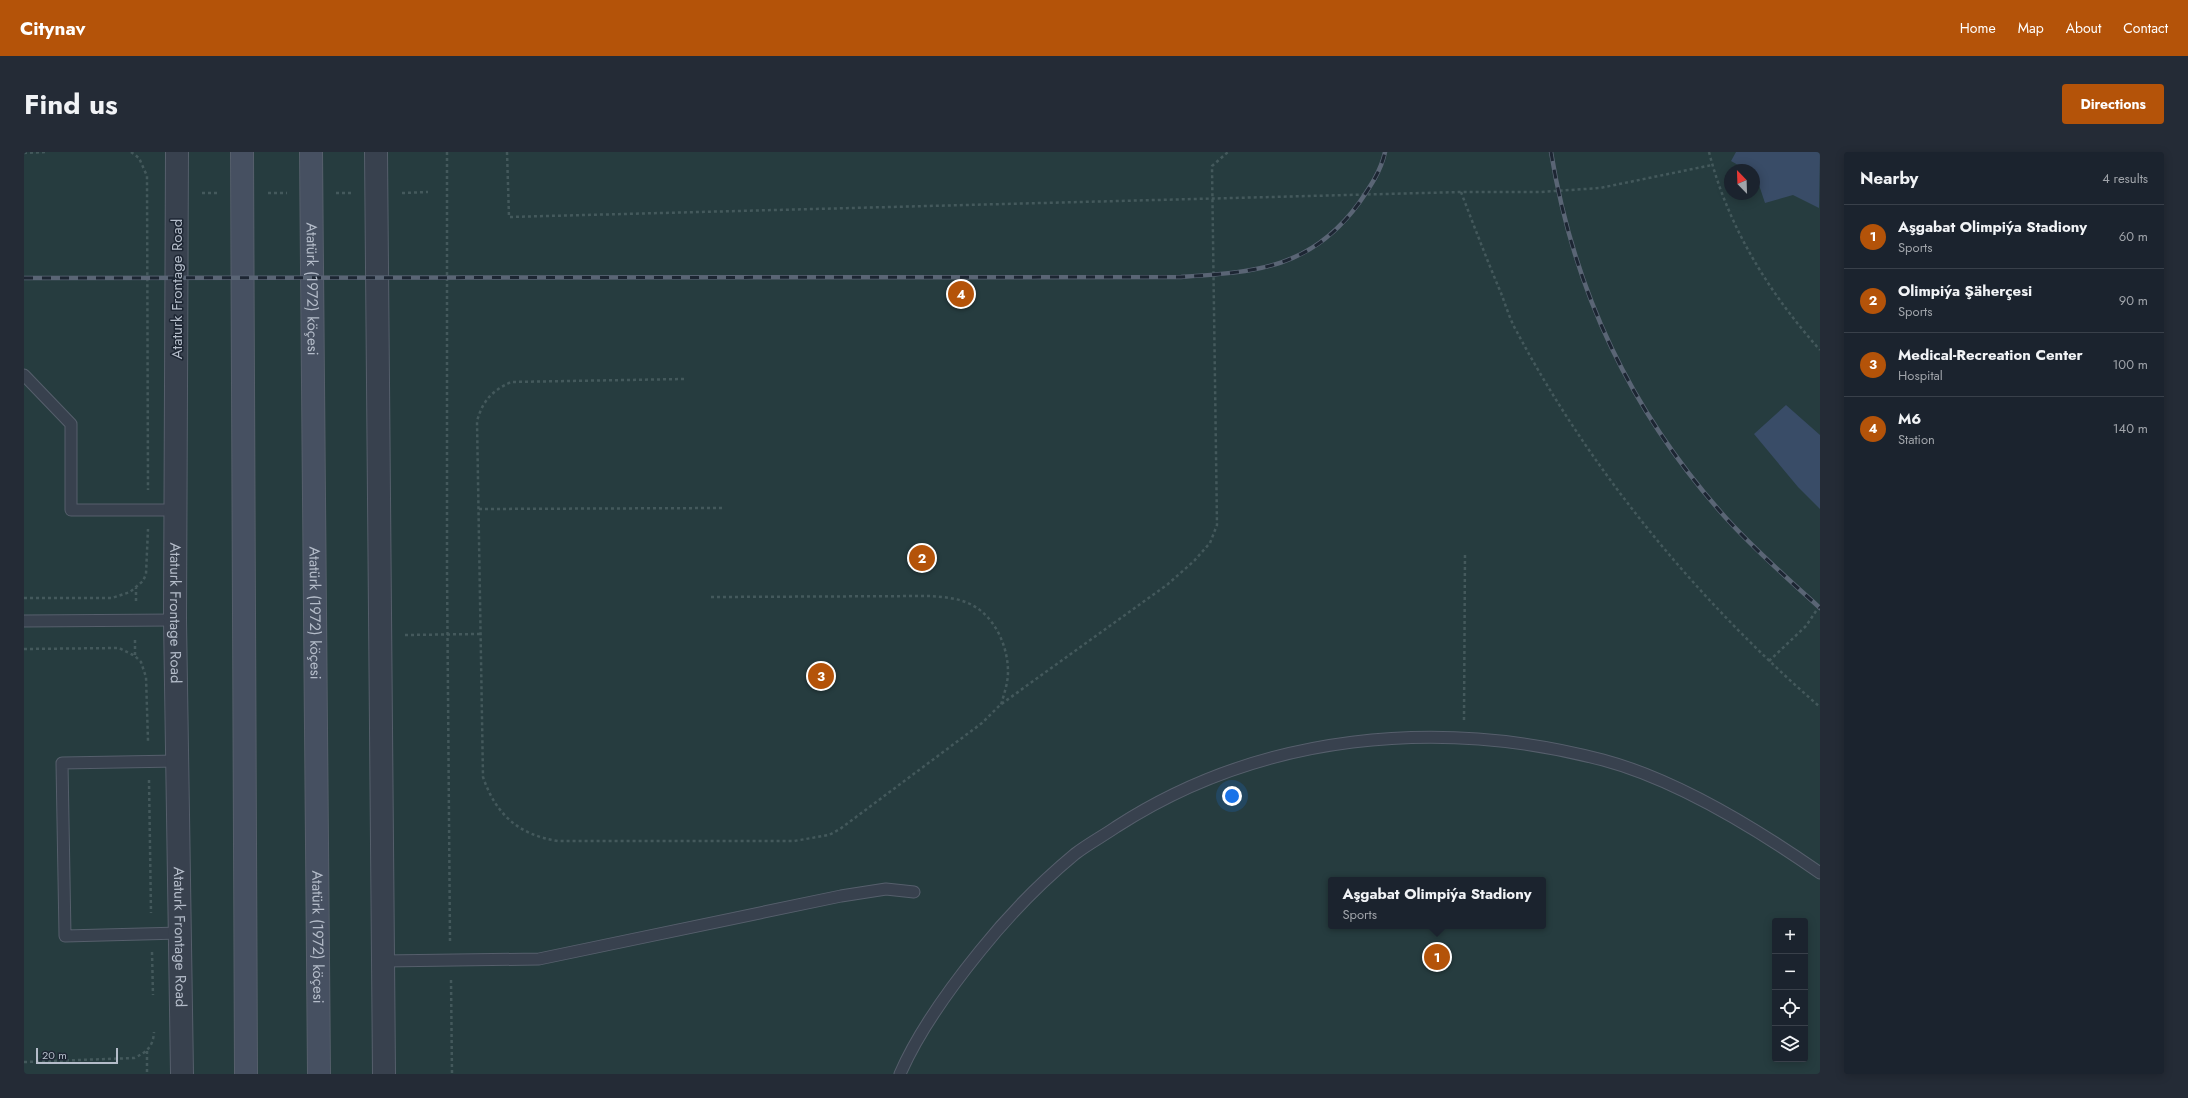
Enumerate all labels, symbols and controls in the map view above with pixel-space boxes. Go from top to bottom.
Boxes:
text: Citynav [20,15,86,42]
text: Home [1960,18,1996,38]
text: Map [2018,18,2044,38]
text: About [2066,18,2101,38]
text: Contact [2123,18,2168,38]
text: Find us [24,84,118,125]
button: Directions [2062,84,2164,124]
north arrow [1724,164,1760,200]
text: Nearby [1860,166,1918,190]
text: 4 results [2102,169,2148,188]
text: Aşgabat Olimpiýa Stadiony [1898,216,2087,238]
street label: Ataturk Frontage Road [166,219,188,359]
street label: Atatürk (1972) köçesi [301,222,324,356]
text: 1 [1870,227,1876,246]
text: 60 m [2119,227,2148,246]
text: Sports [1898,238,1932,257]
pin: 4 [948,279,974,309]
text: Olimpiýa Şäherçesi [1898,280,2032,302]
text: 2 [1869,291,1877,310]
text: 90 m [2119,291,2148,310]
text: Sports [1898,302,1932,321]
text: Medical-Recreation Center [1898,344,2083,366]
text: 3 [1869,355,1877,374]
text: 100 m [2113,355,2148,374]
text: Hospital [1898,366,1943,385]
text: M6 [1898,408,1921,430]
text: 4 [1868,419,1878,438]
text: 140 m [2113,419,2148,438]
text: Station [1898,430,1935,449]
street label: Ataturk Frontage Road [164,543,187,684]
pin: 2 [909,543,935,573]
street label: Atatürk (1972) köçesi [303,546,327,680]
pin: 3 [808,661,834,691]
your location [1222,786,1242,806]
street label: Ataturk Frontage Road [168,866,192,1008]
street label: Atatürk (1972) köçesi [306,870,329,1004]
popup [1328,877,1546,929]
text: Aşgabat Olimpiýa Stadiony [1342,883,1532,905]
text: Sports [1342,905,1377,924]
map controls [1772,918,1808,1062]
button: + [1772,918,1808,954]
pin: 1 [1424,942,1450,972]
button: − [1772,954,1808,990]
button: locate [1772,990,1808,1026]
button: layers [1772,1026,1808,1062]
scale bar [36,1046,118,1065]
text: 20 m [42,1047,67,1063]

